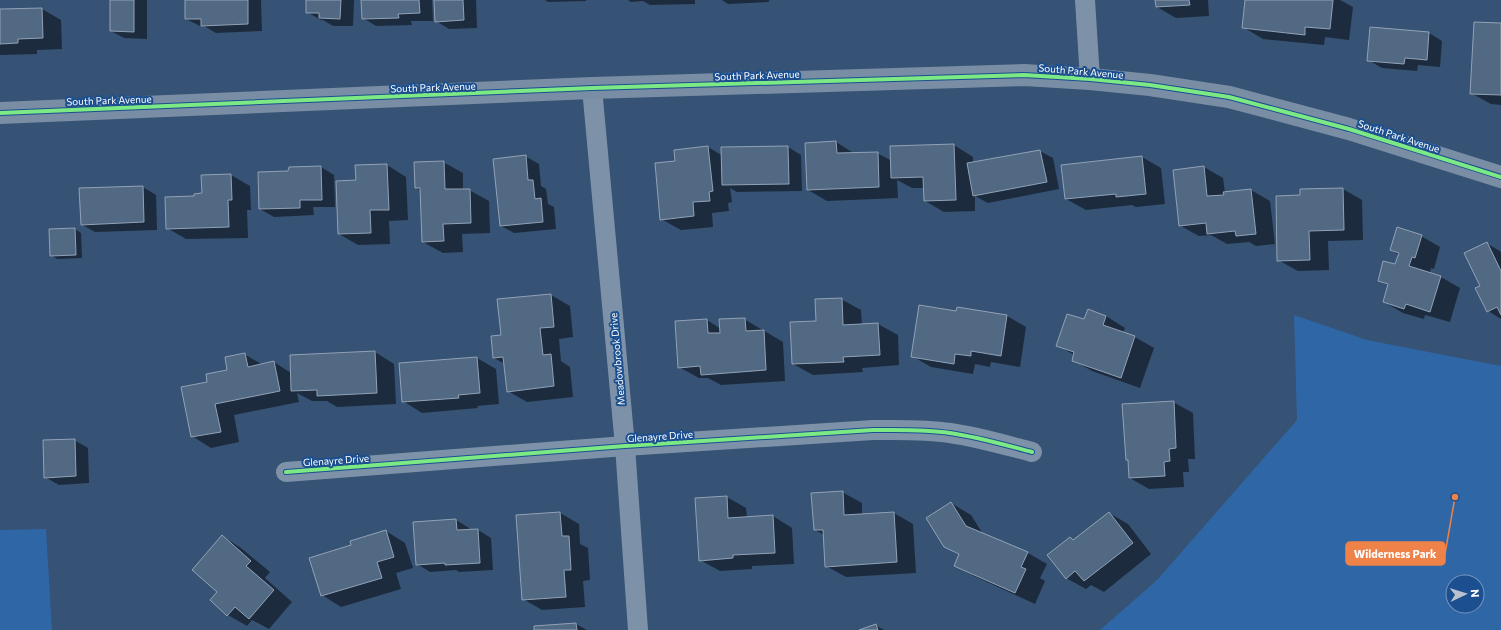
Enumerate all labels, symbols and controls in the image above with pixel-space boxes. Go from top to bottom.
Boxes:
street label: South Park Avenue [1038,61,1124,81]
street label: South Park Avenue [714,68,800,82]
street label: South Park Avenue [390,80,476,94]
street label: South Park Avenue [66,93,152,107]
street label: South Park Avenue [1357,117,1441,155]
street label: Meadowbrook Drive [607,312,627,406]
street label: Glenayre Drive [626,428,694,444]
street label: Glenayre Drive [302,452,370,468]
callout: Wilderness Park [1346,542,1445,565]
text: Wilderness Park [1354,547,1437,560]
north arrow [1445,574,1485,614]
text: N [1469,589,1482,598]

